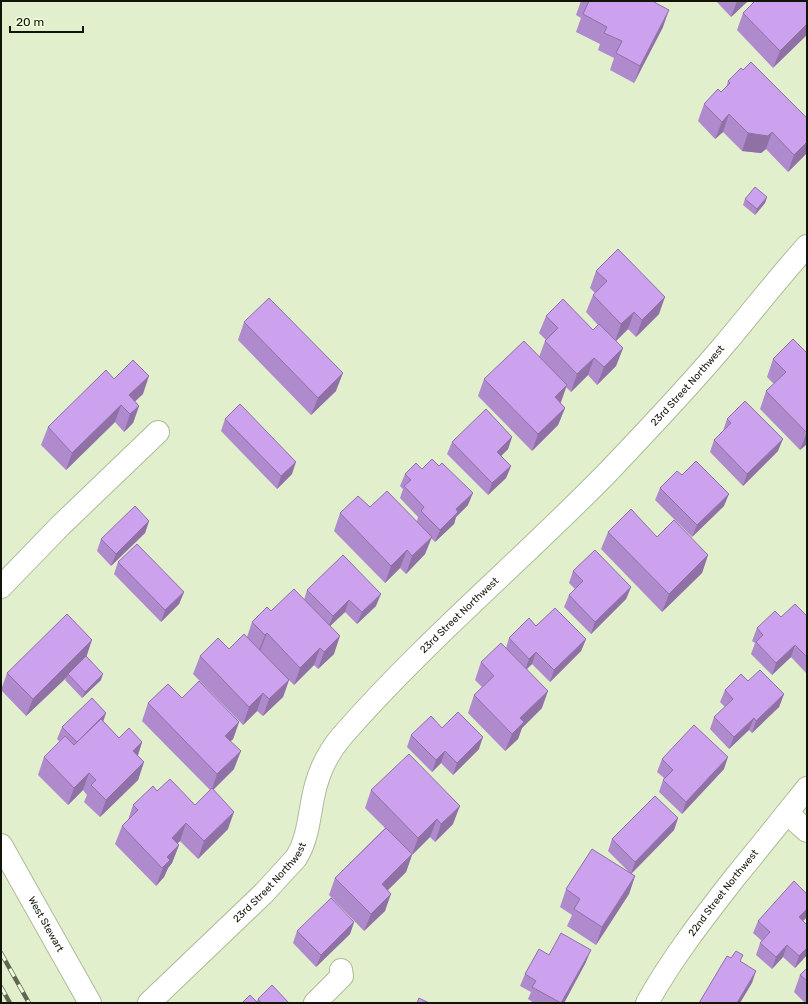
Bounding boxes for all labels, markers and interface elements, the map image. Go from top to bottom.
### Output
scale bar [10,8,83,34]
text: 20 m [16,15,44,29]
street label: 23rd Street Northwest [649,343,727,429]
street label: 23rd Street Northwest [418,575,501,656]
street label: 23rd Street Northwest [231,841,309,925]
street label: 22nd Street Northwest [686,847,761,939]
street label: West Stewart [25,894,66,954]

